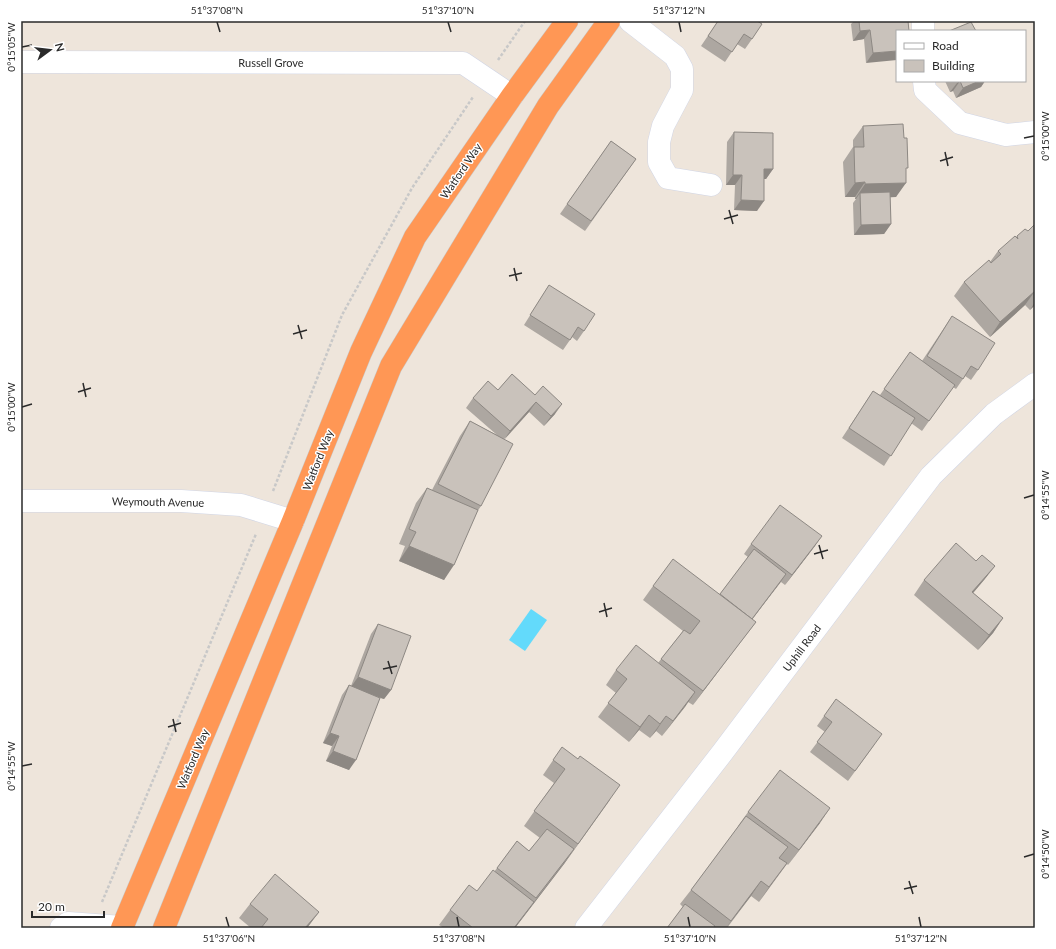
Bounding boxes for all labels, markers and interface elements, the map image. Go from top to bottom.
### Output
text: 51°37'08"N [191,4,243,16]
text: 51°37'10"N [422,4,474,16]
text: 51°37'12"N [653,4,705,16]
text: 0°15'05"W [5,22,17,72]
north arrow [30,30,70,70]
legend [896,30,1026,82]
text: Road [932,38,959,53]
text: N [53,42,68,53]
street label: Russell Grove [238,56,304,69]
text: Building [932,58,975,73]
text: 0°15'00"W [1039,111,1051,161]
street label: Watford Way [437,140,484,201]
text: 0°15'00"W [5,382,17,432]
street label: Watford Way [299,427,336,492]
text: 0°14'55"W [1039,470,1051,520]
street label: Weymouth Avenue [112,494,205,509]
street label: Uphill Road [780,622,823,674]
street label: Watford Way [174,726,211,791]
text: 0°14'55"W [5,741,17,791]
text: 0°14'50"W [1039,829,1051,879]
scale bar [32,893,104,919]
text: 20 m [38,899,65,914]
text: 51°37'06"N [203,932,255,944]
text: 51°37'08"N [433,932,485,944]
text: 51°37'10"N [664,932,716,944]
text: 51°37'12"N [895,932,947,944]

